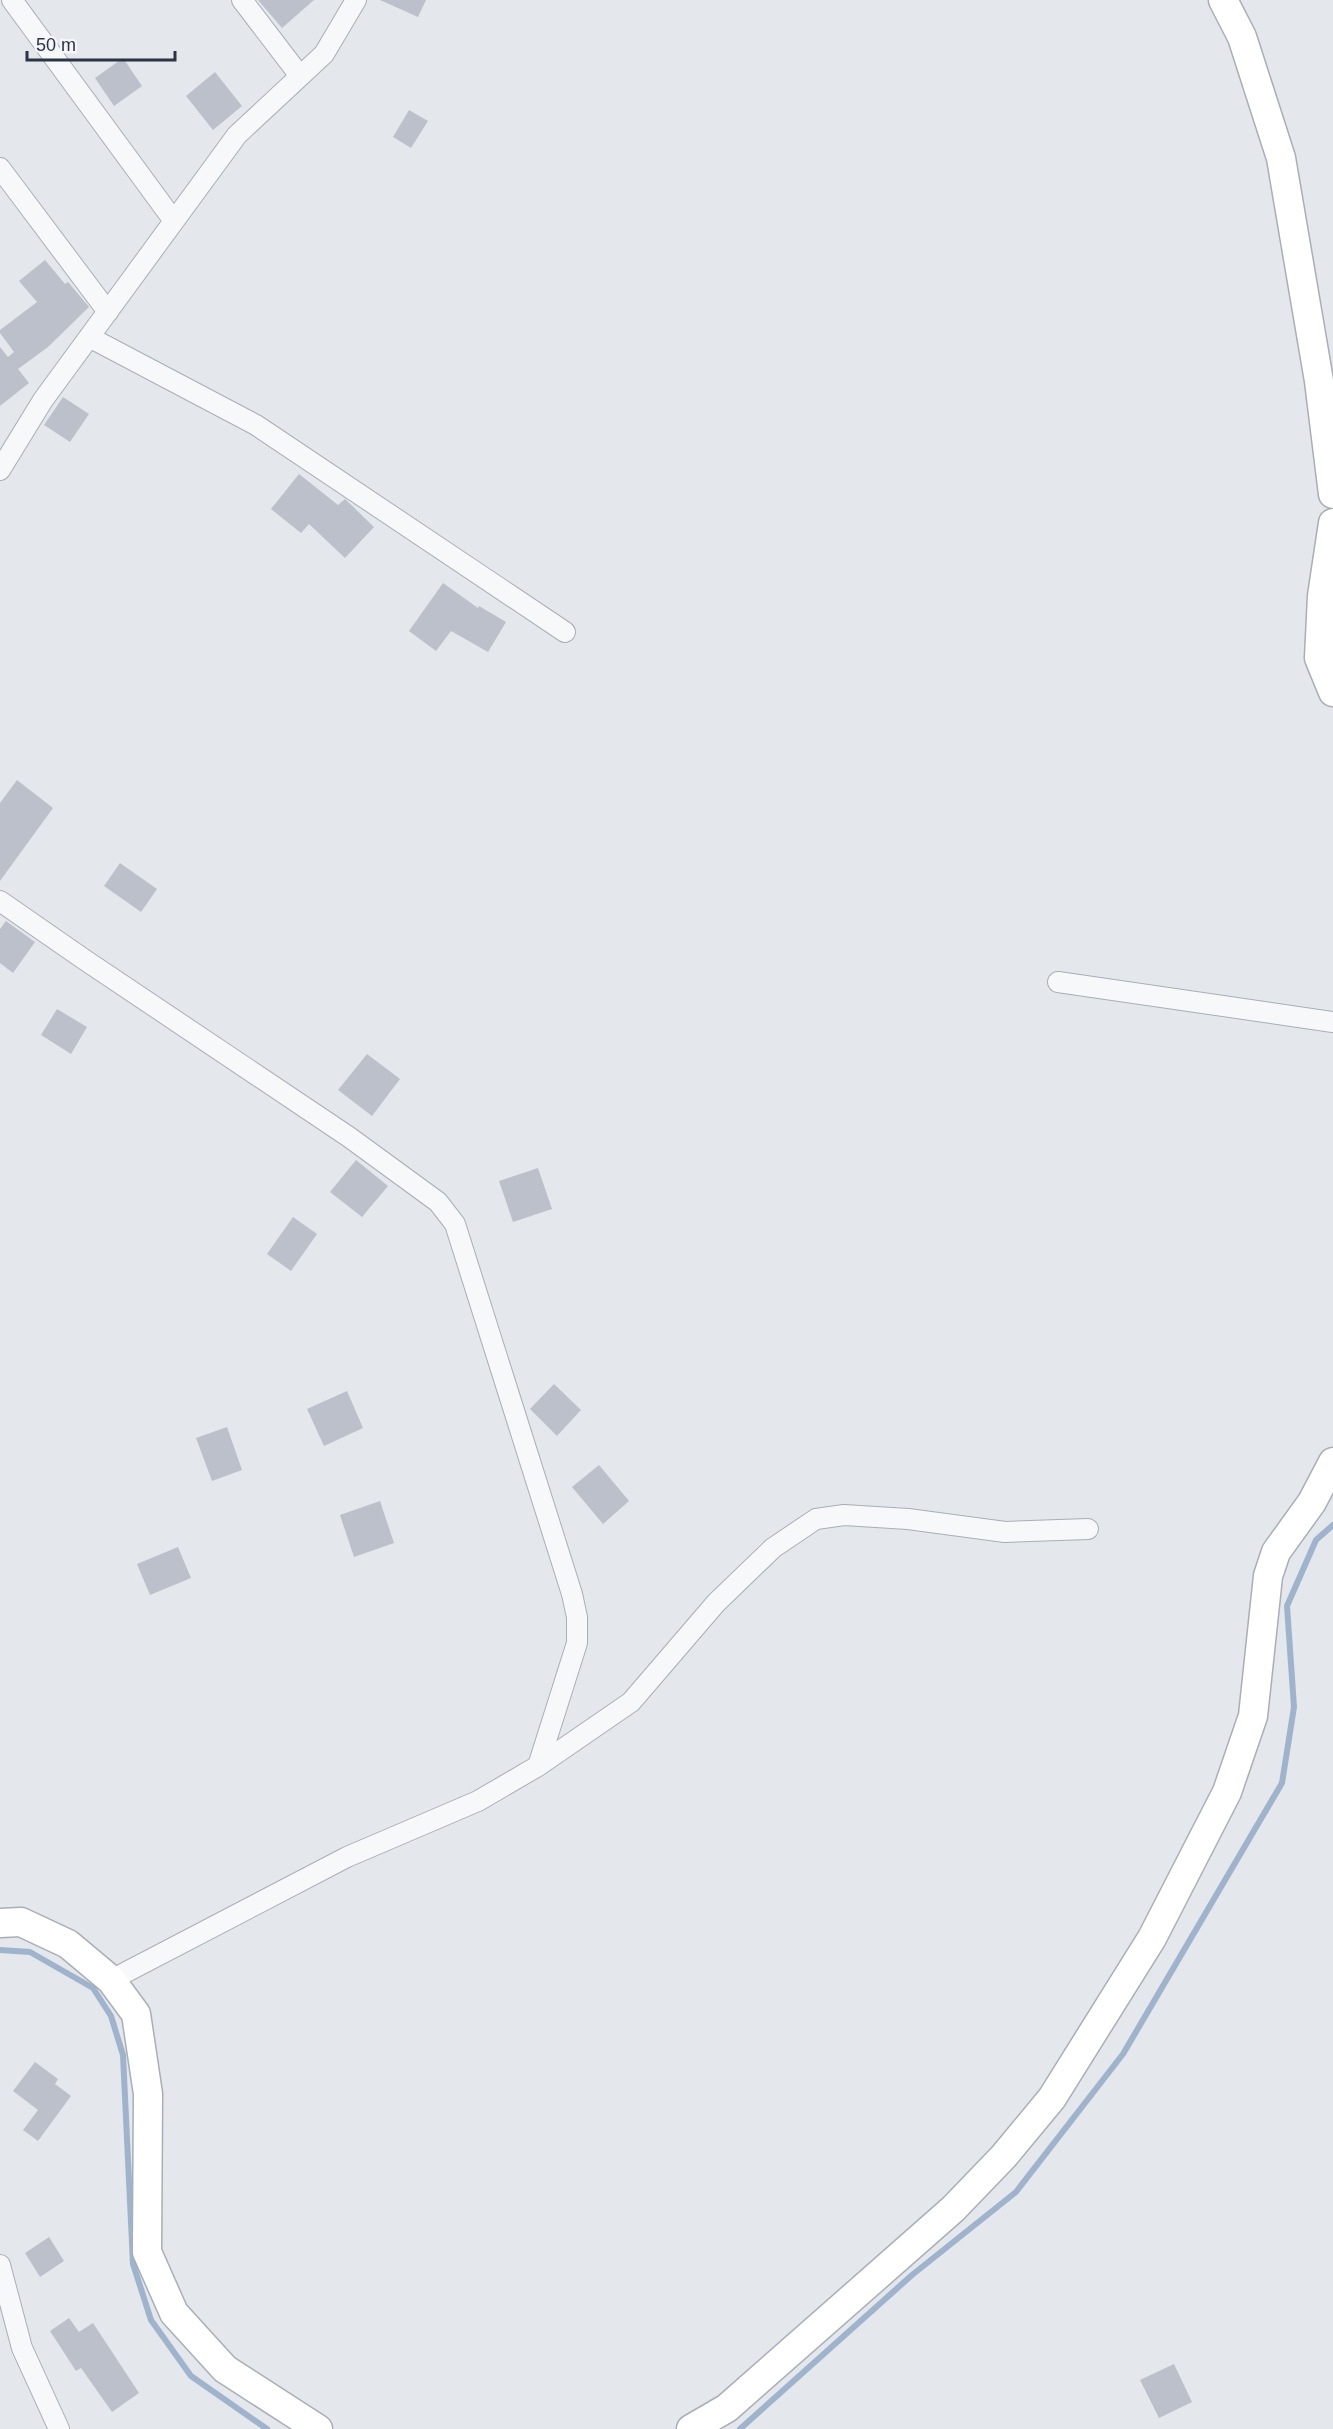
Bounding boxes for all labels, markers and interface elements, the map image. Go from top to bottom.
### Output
scale bar [27,24,176,62]
text: 50 m [36,35,76,55]

